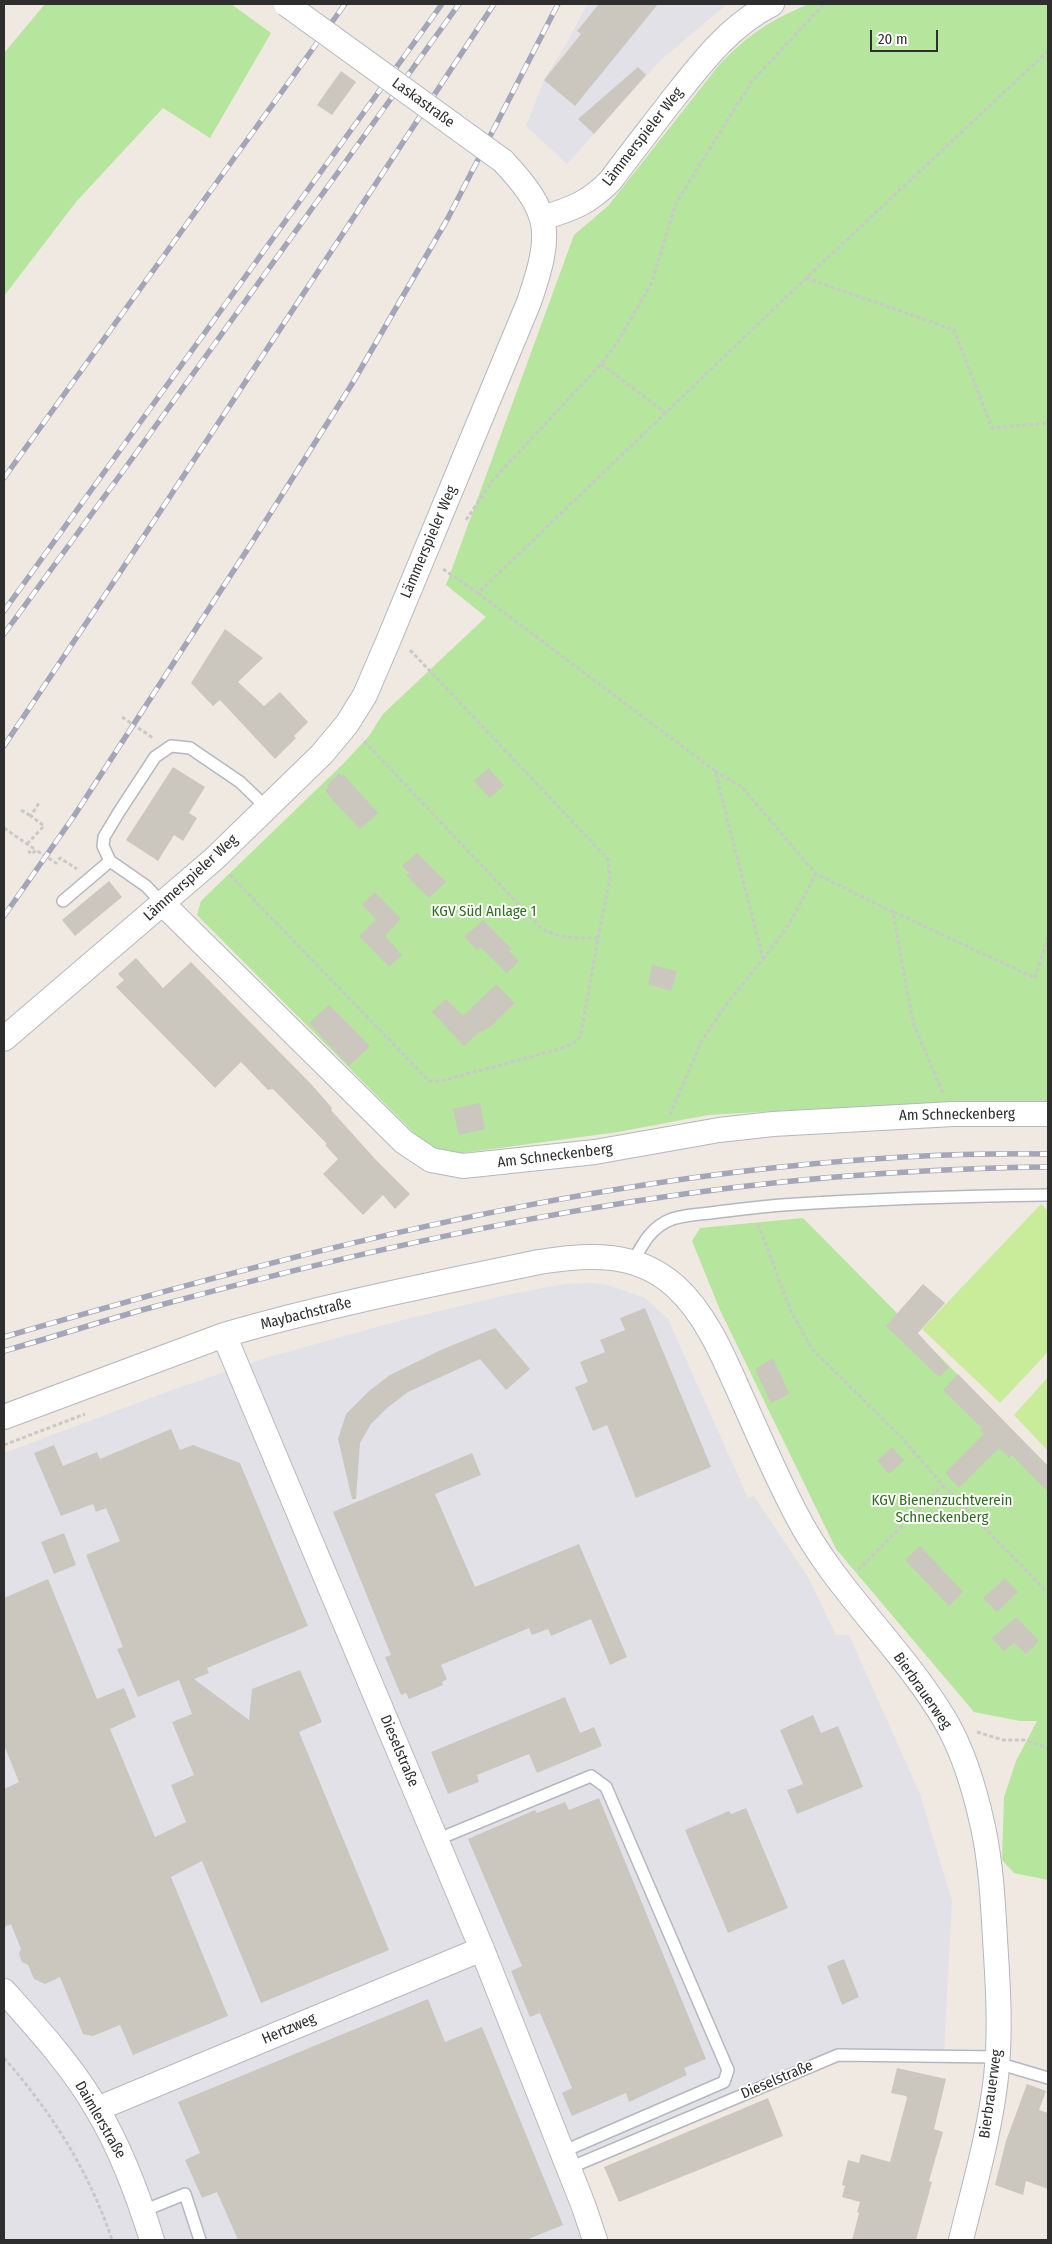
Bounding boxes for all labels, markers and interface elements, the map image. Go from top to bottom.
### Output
scale bar [872,20,940,52]
text: 20 m [878,30,908,48]
street label: Laskastraße [388,74,458,132]
street label: Lämmerspieler Weg [599,84,687,190]
street label: Lämmerspieler Weg [397,483,461,601]
street label: Lämmerspieler Weg [140,831,242,925]
park label: KGV Süd Anlage 1 [432,903,536,921]
street label: Am Schneckenberg [899,1105,1015,1125]
street label: Am Schneckenberg [496,1140,614,1172]
street label: Maybachstraße [259,1294,353,1334]
park label: KGV Bienenzuchtverein Schneckenberg [872,1492,1012,1527]
street label: Bierbrauerweg [889,1649,955,1733]
street label: Dieselstraße [376,1712,422,1790]
street label: Hertzweg [259,2010,319,2048]
street label: Bierbrauerweg [976,2048,1006,2140]
street label: Dieselstraße [738,2057,816,2103]
street label: Daimlerstraße [71,2078,129,2162]

